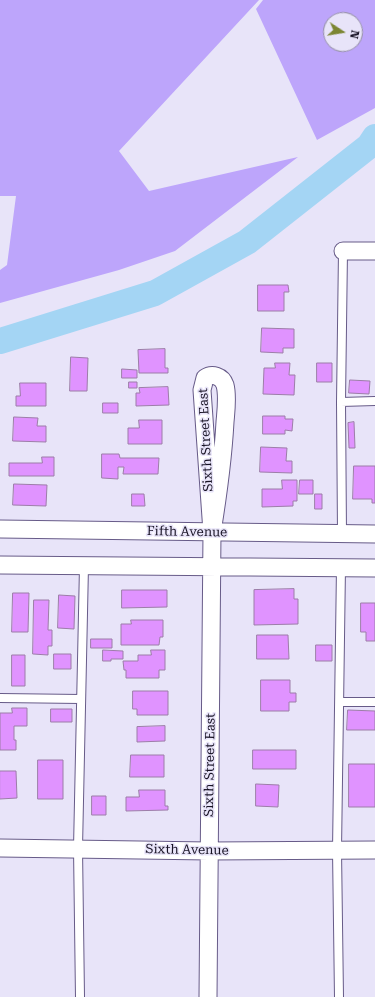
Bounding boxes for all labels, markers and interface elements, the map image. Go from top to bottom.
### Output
north arrow [323,12,363,52]
text: N [347,29,361,40]
street label: Sixth Street East [195,388,217,492]
street label: Fifth Avenue [147,523,227,541]
street label: Sixth Street East [201,713,219,817]
street label: Sixth Avenue [145,841,229,859]

